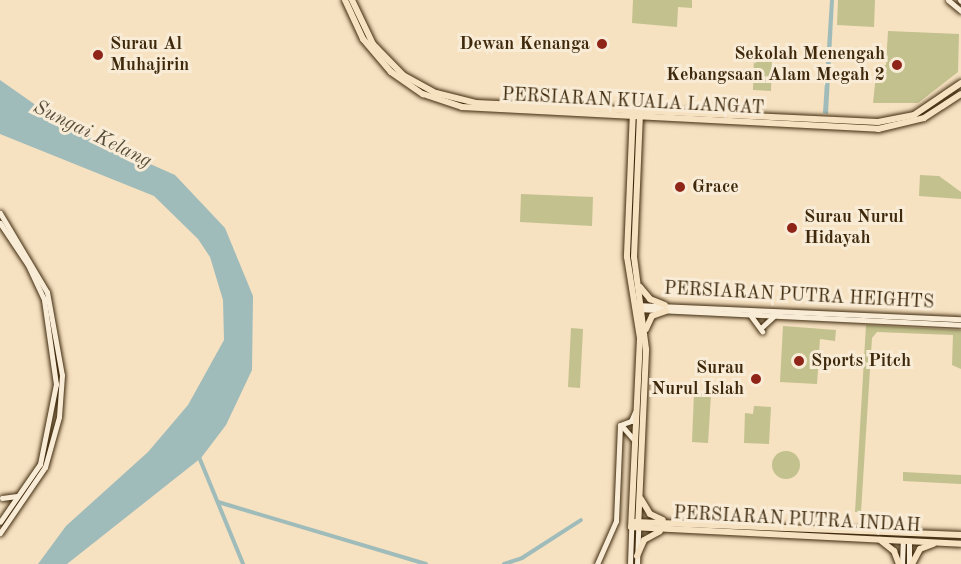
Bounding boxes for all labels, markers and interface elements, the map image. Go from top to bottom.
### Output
place label: Dewan Kenanga [459,33,590,55]
place label: Surau Al Muhajirin [110,34,189,76]
marker: Dewan Kenanga [595,37,609,51]
place label: Sekolah Menengah Kebangsaan Alam Megah 2 [666,44,885,86]
marker: Surau Al Muhajirin [91,48,105,62]
marker: Sekolah Menengah Kebangsaan Alam Megah 2 [890,58,904,72]
street label: PERSIARAN KUALA LANGAT [501,84,765,120]
water label: Sungai Kelang [29,96,155,174]
place label: Grace [692,176,739,198]
marker: Grace [673,180,687,194]
place label: Surau Nurul Hidayah [804,207,904,250]
marker: Surau Nurul Hidayah [785,221,799,235]
street label: PERSIARAN PUTRA HEIGHTS [663,278,935,314]
place label: Sports Pitch [811,350,911,372]
marker: Sports Pitch [792,354,806,368]
place label: Surau Nurul Islah [652,358,744,400]
marker: Surau Nurul Islah [749,372,763,386]
street label: PERSIARAN PUTRA INDAH [673,503,921,537]

